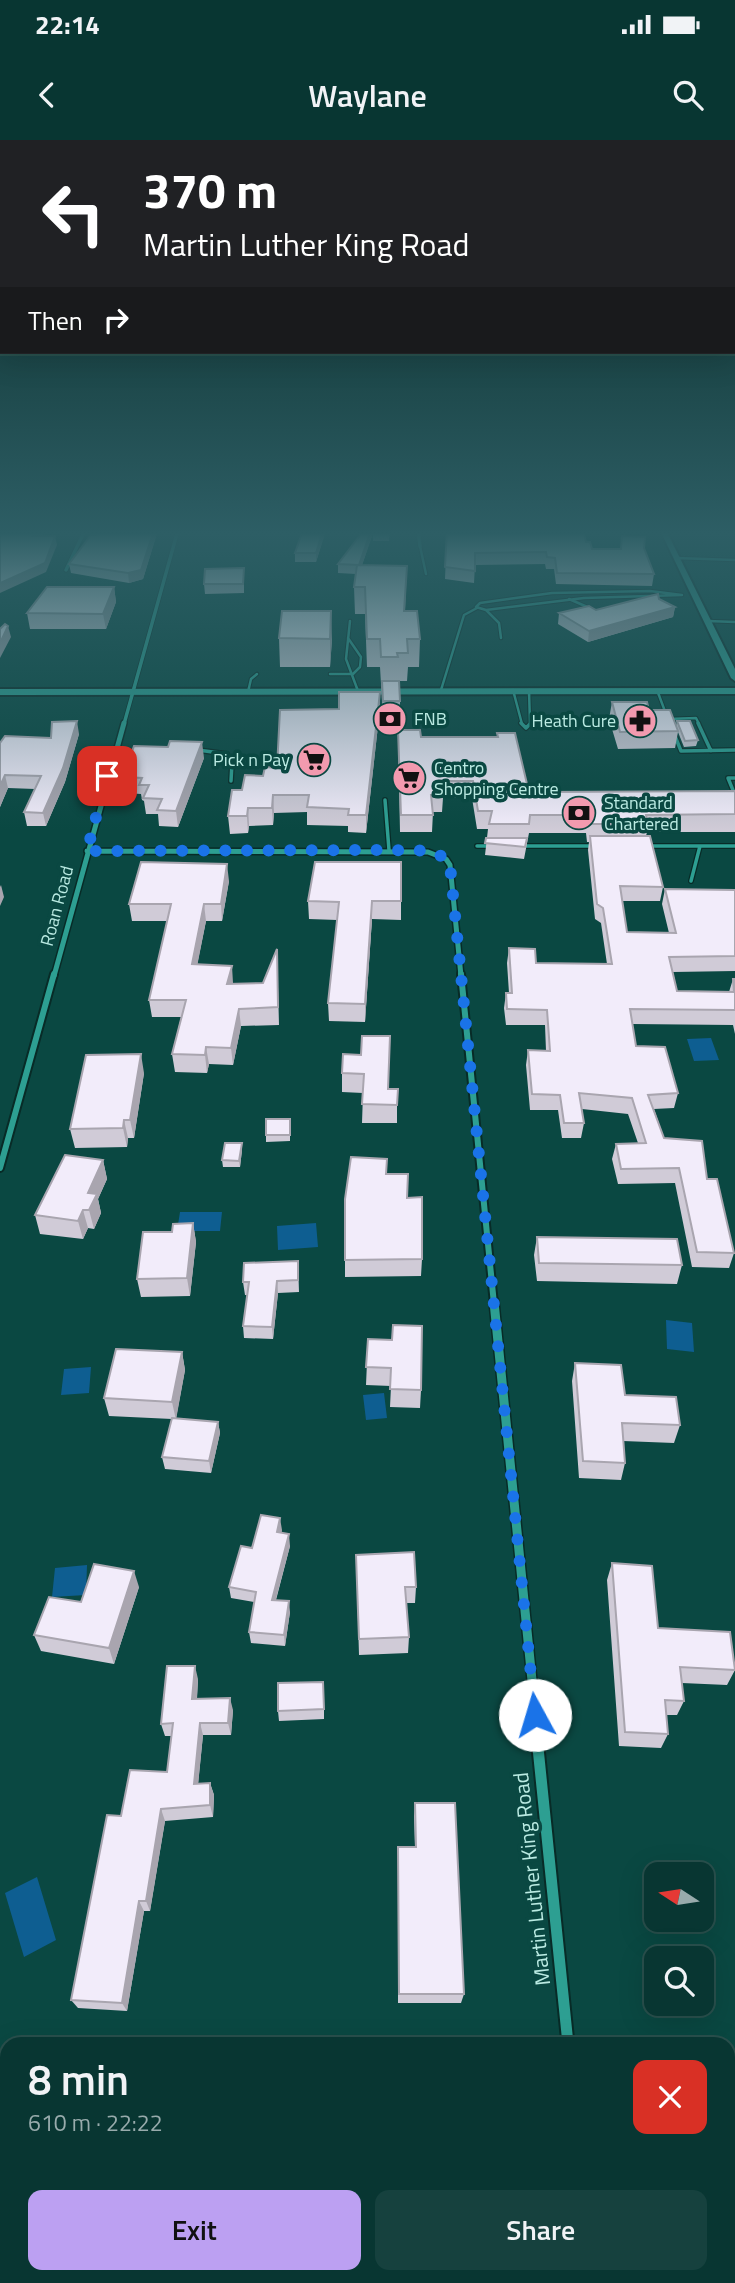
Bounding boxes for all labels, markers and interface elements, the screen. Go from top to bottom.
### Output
text: 22:14 [35,5,100,44]
text: Waylane [308,71,427,119]
icon: back [28,76,66,114]
icon: search [669,76,707,114]
text: 370 m [143,152,277,227]
icon: left [28,168,119,259]
text: Martin Luther King Road [143,220,469,268]
text: Then [28,301,83,340]
icon: right [97,301,135,339]
bank icon: FNB [371,700,409,738]
pharmacy icon: Heath Cure [621,702,659,740]
place label: FNB [414,705,447,732]
place label: Heath Cure [532,707,616,734]
supermarket icon: Pick n Pay [295,741,333,779]
pin [77,746,137,806]
place label: Pick n Pay [213,746,290,773]
place label: Centro Shopping Centre [434,754,559,802]
icon: arrive [88,757,126,795]
supermarket icon: Centro Shopping Centre [390,759,428,797]
place label: Standard Chartered [604,789,679,837]
bank icon: Standard Chartered [560,794,598,832]
street label: Roan Road [33,863,80,949]
position arrow [498,1678,572,1752]
street label: Martin Luther King Road [504,1771,558,1987]
north arrow [644,1862,714,1932]
map controls [644,1862,714,2016]
button: search [644,1946,714,2016]
text: 8 min [28,2047,129,2111]
button: close [633,2060,707,2134]
text: 610 m · 22:22 [28,2105,163,2140]
button: Exit [28,2190,361,2270]
button: Share [375,2190,707,2270]

